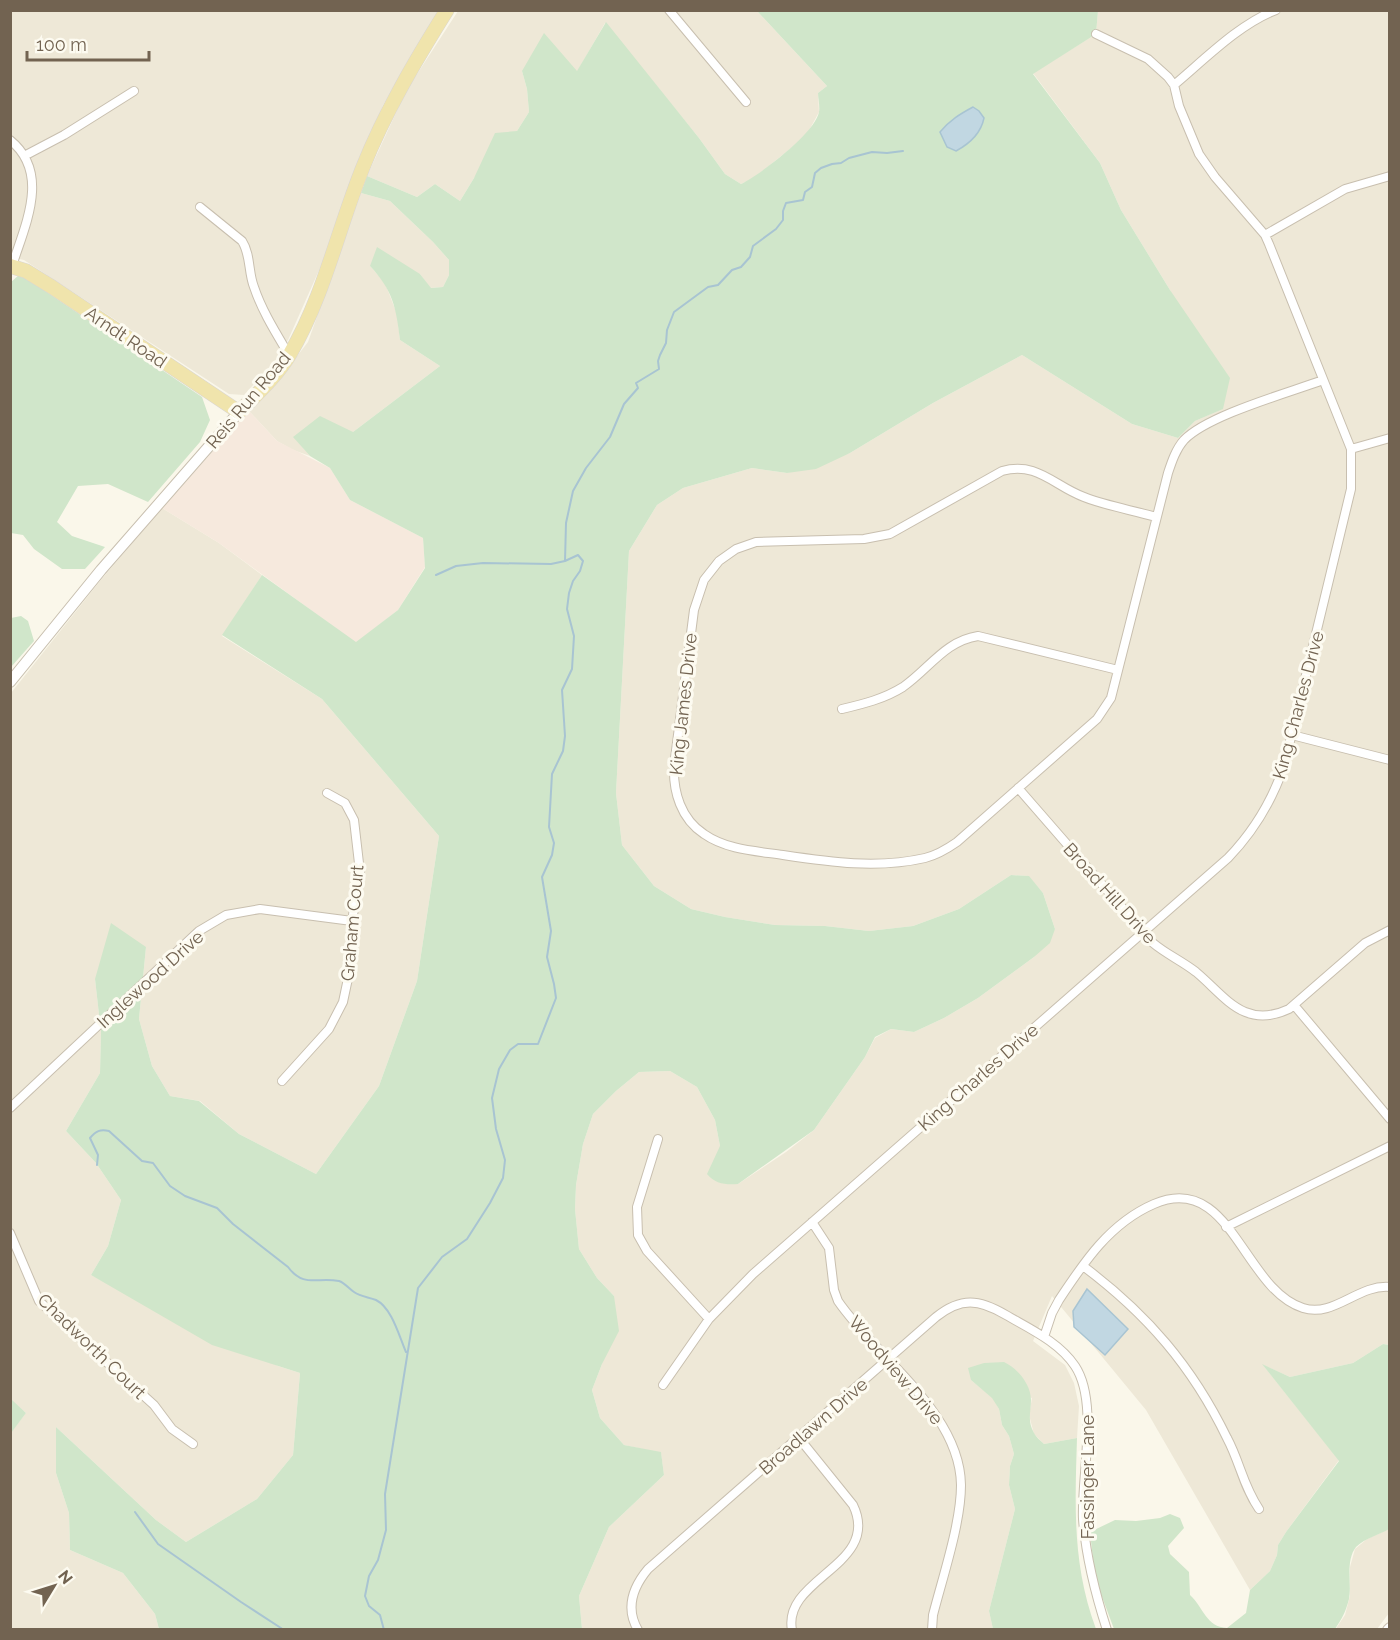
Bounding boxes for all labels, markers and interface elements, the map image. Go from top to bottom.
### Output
scale bar [27,24,148,62]
text: 100 m [36,34,87,55]
street label: Arndt Road [81,302,171,372]
street label: Reis Run Road [201,347,295,453]
street label: King Charles Drive [1268,628,1328,781]
street label: King James Drive [665,631,701,776]
street label: Broad Hill Drive [1059,838,1161,948]
street label: Graham Court [336,864,368,982]
street label: Inglewood Drive [93,925,208,1032]
street label: King Charles Drive [914,1019,1043,1135]
street label: Chadworth Court [33,1289,151,1403]
street label: Woodview Drive [844,1311,948,1429]
street label: Broadlawn Drive [754,1373,872,1479]
street label: Fassinger Lane [1077,1414,1098,1539]
north arrow [24,1556,84,1616]
text: N [54,1566,77,1588]

